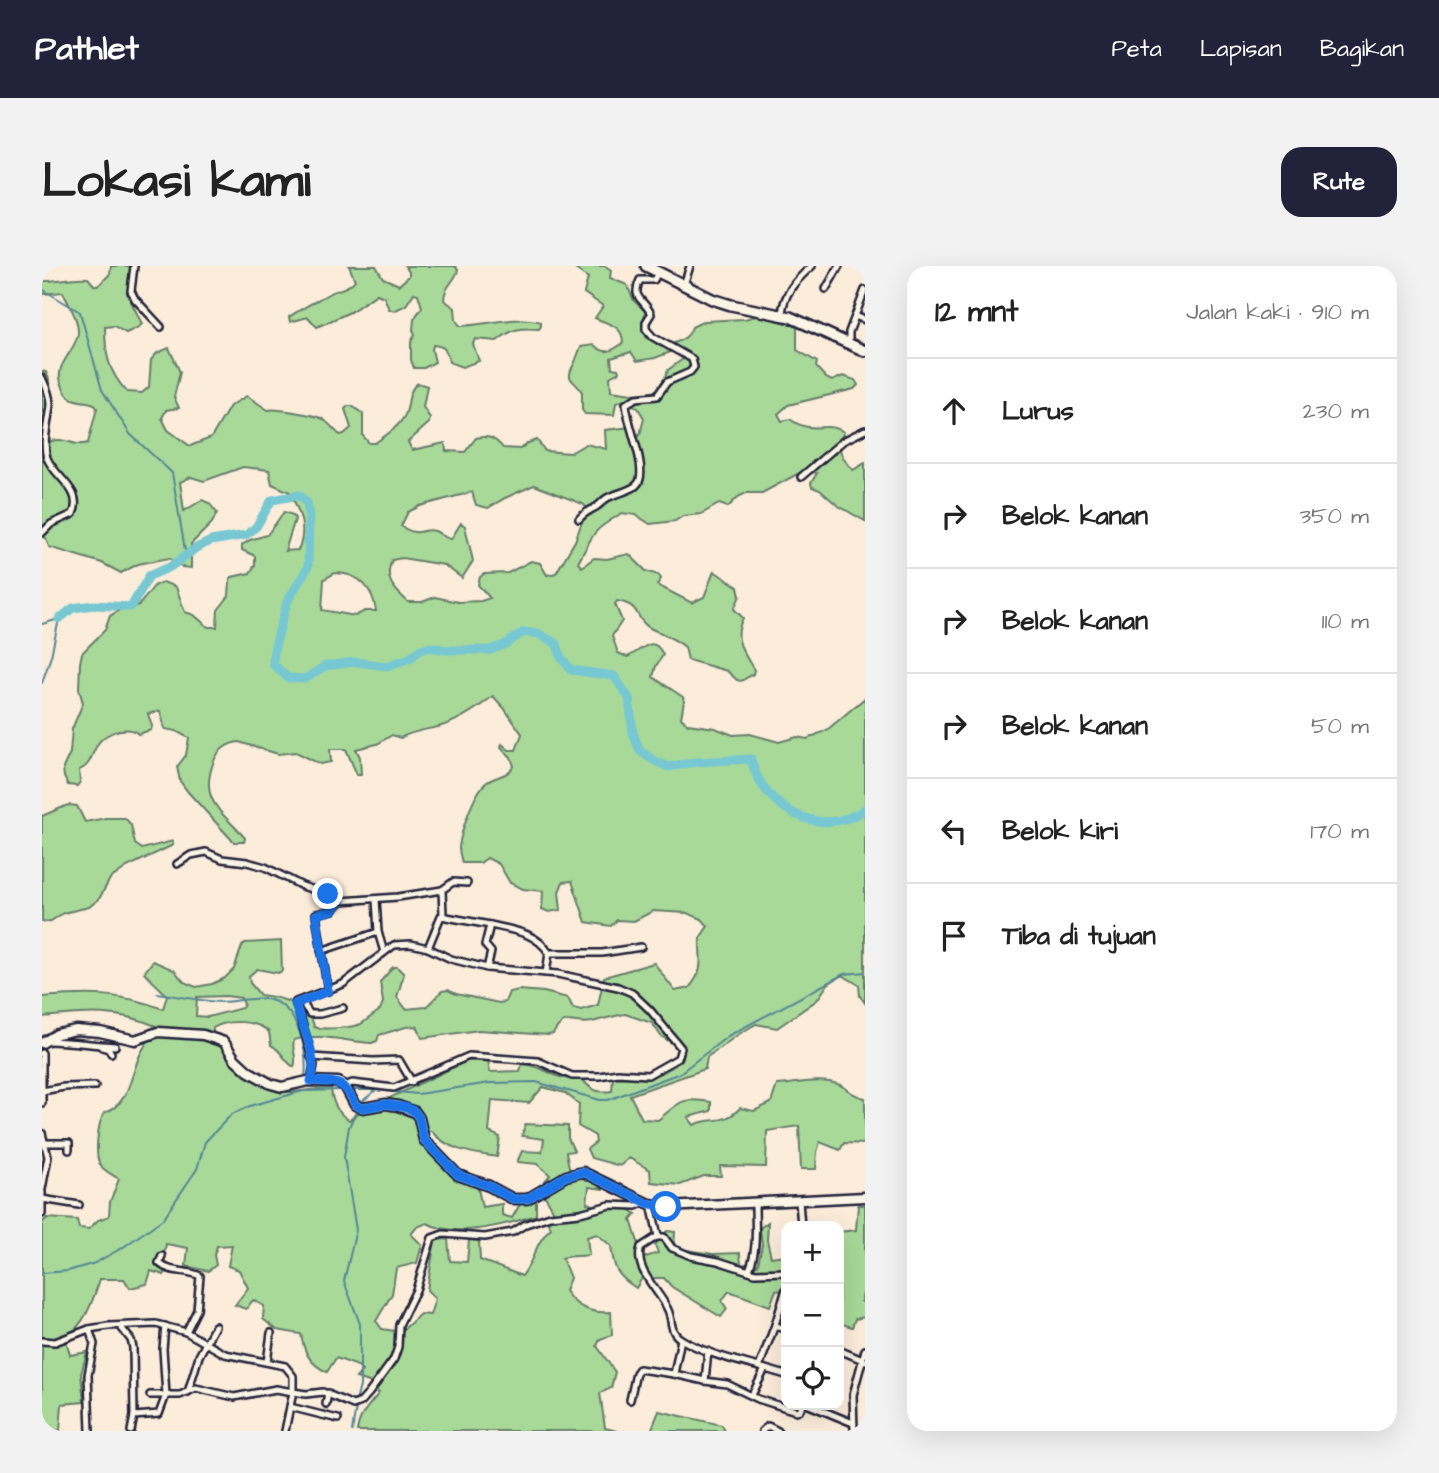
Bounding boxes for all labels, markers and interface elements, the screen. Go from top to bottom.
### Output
text: Pathlet [35,26,139,72]
text: Peta [1111,32,1162,66]
text: Lapisan [1200,32,1282,66]
text: Bagikan [1320,32,1404,66]
button: Rute [1281,147,1397,217]
text: Lokasi kami [42,148,311,216]
text: 12 mnt [935,291,1019,333]
text: Jalan kaki · 910 m [1186,296,1369,328]
icon: ahead [935,392,973,430]
text: Lurus [1002,393,1074,429]
text: 230 m [1303,395,1369,427]
icon: right [935,497,973,535]
text: Belok kanan [1002,498,1148,534]
text: 350 m [1299,500,1369,532]
icon: right [935,602,973,640]
text: Belok kanan [1002,603,1148,639]
text: 110 m [1321,605,1369,637]
icon: right [935,707,973,745]
text: Belok kanan [1002,708,1148,744]
text: 50 m [1311,710,1369,742]
icon: left [935,812,973,850]
text: Belok kiri [1002,813,1118,849]
text: 170 m [1310,815,1369,847]
route end [312,878,343,909]
icon: arrive [935,917,973,955]
text: Tiba di tujuan [1002,918,1156,954]
route start [650,1191,681,1222]
map controls [781,1221,844,1410]
button: + [781,1221,844,1284]
button: − [781,1284,844,1347]
button: locate [781,1347,844,1410]

